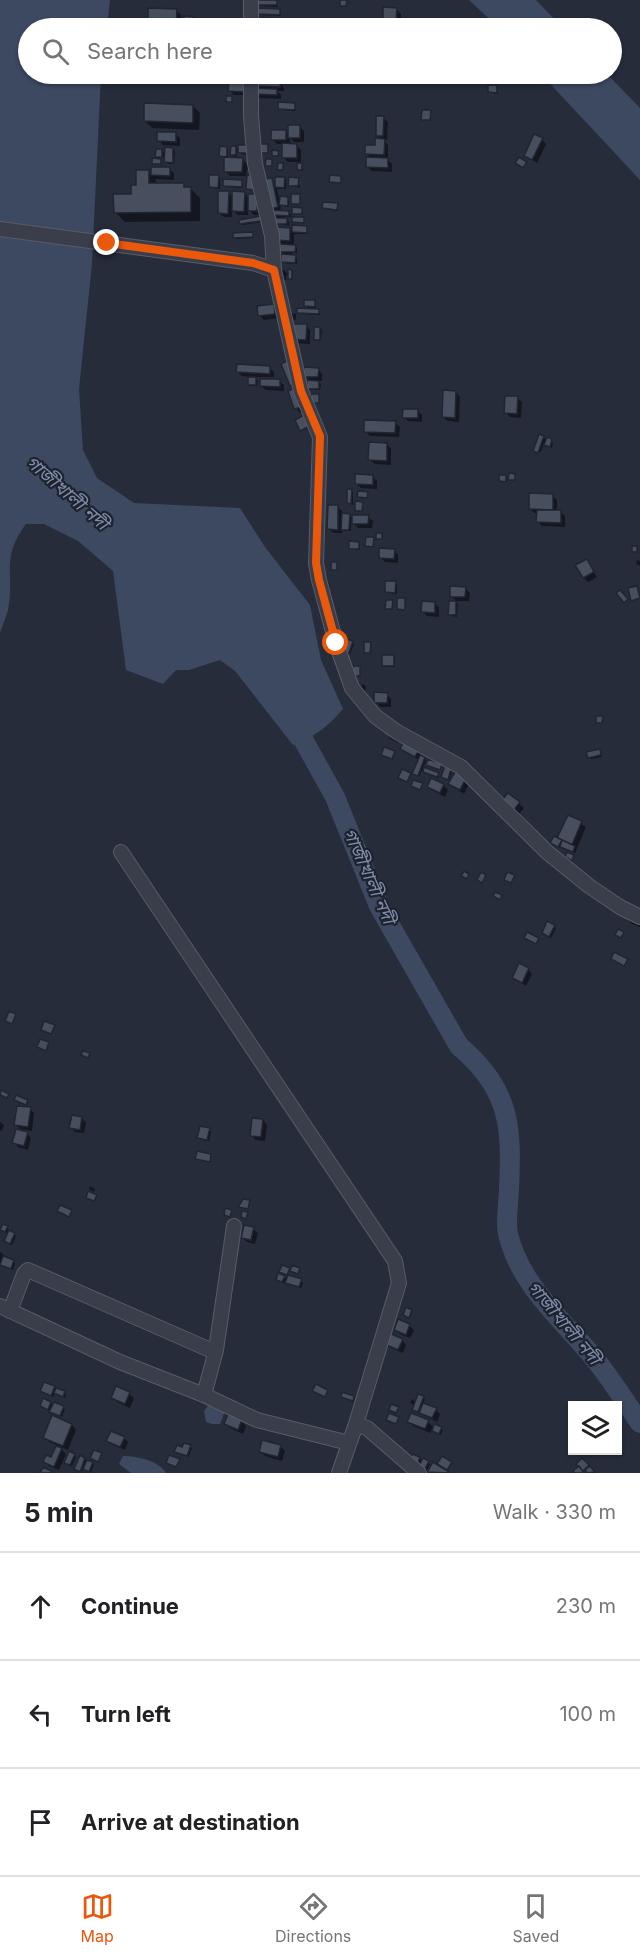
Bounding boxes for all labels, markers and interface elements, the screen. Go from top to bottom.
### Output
search box [18,18,622,84]
icon: search [39,35,72,68]
text: Search here [87,38,213,64]
route end [93,229,119,255]
water label: গাজীখালী নদী [22,451,115,536]
route start [322,629,348,655]
water label: গাজীখালী নদী [339,825,401,930]
water label: গাজীখালী নদী [524,1277,607,1371]
map controls [568,1401,622,1455]
button: layers [568,1401,622,1455]
text: 5 min [24,1497,94,1528]
text: Walk · 330 m [493,1500,616,1524]
icon: ahead [24,1590,57,1623]
text: Continue [81,1593,179,1619]
text: 230 m [556,1594,616,1618]
icon: left [24,1698,57,1731]
text: Turn left [81,1701,171,1727]
text: 100 m [559,1702,616,1726]
icon: arrive [24,1806,57,1839]
text: Arrive at destination [81,1809,300,1835]
tab: Map [81,1890,114,1946]
tab: Directions [275,1890,351,1946]
tab: Saved [513,1890,559,1946]

